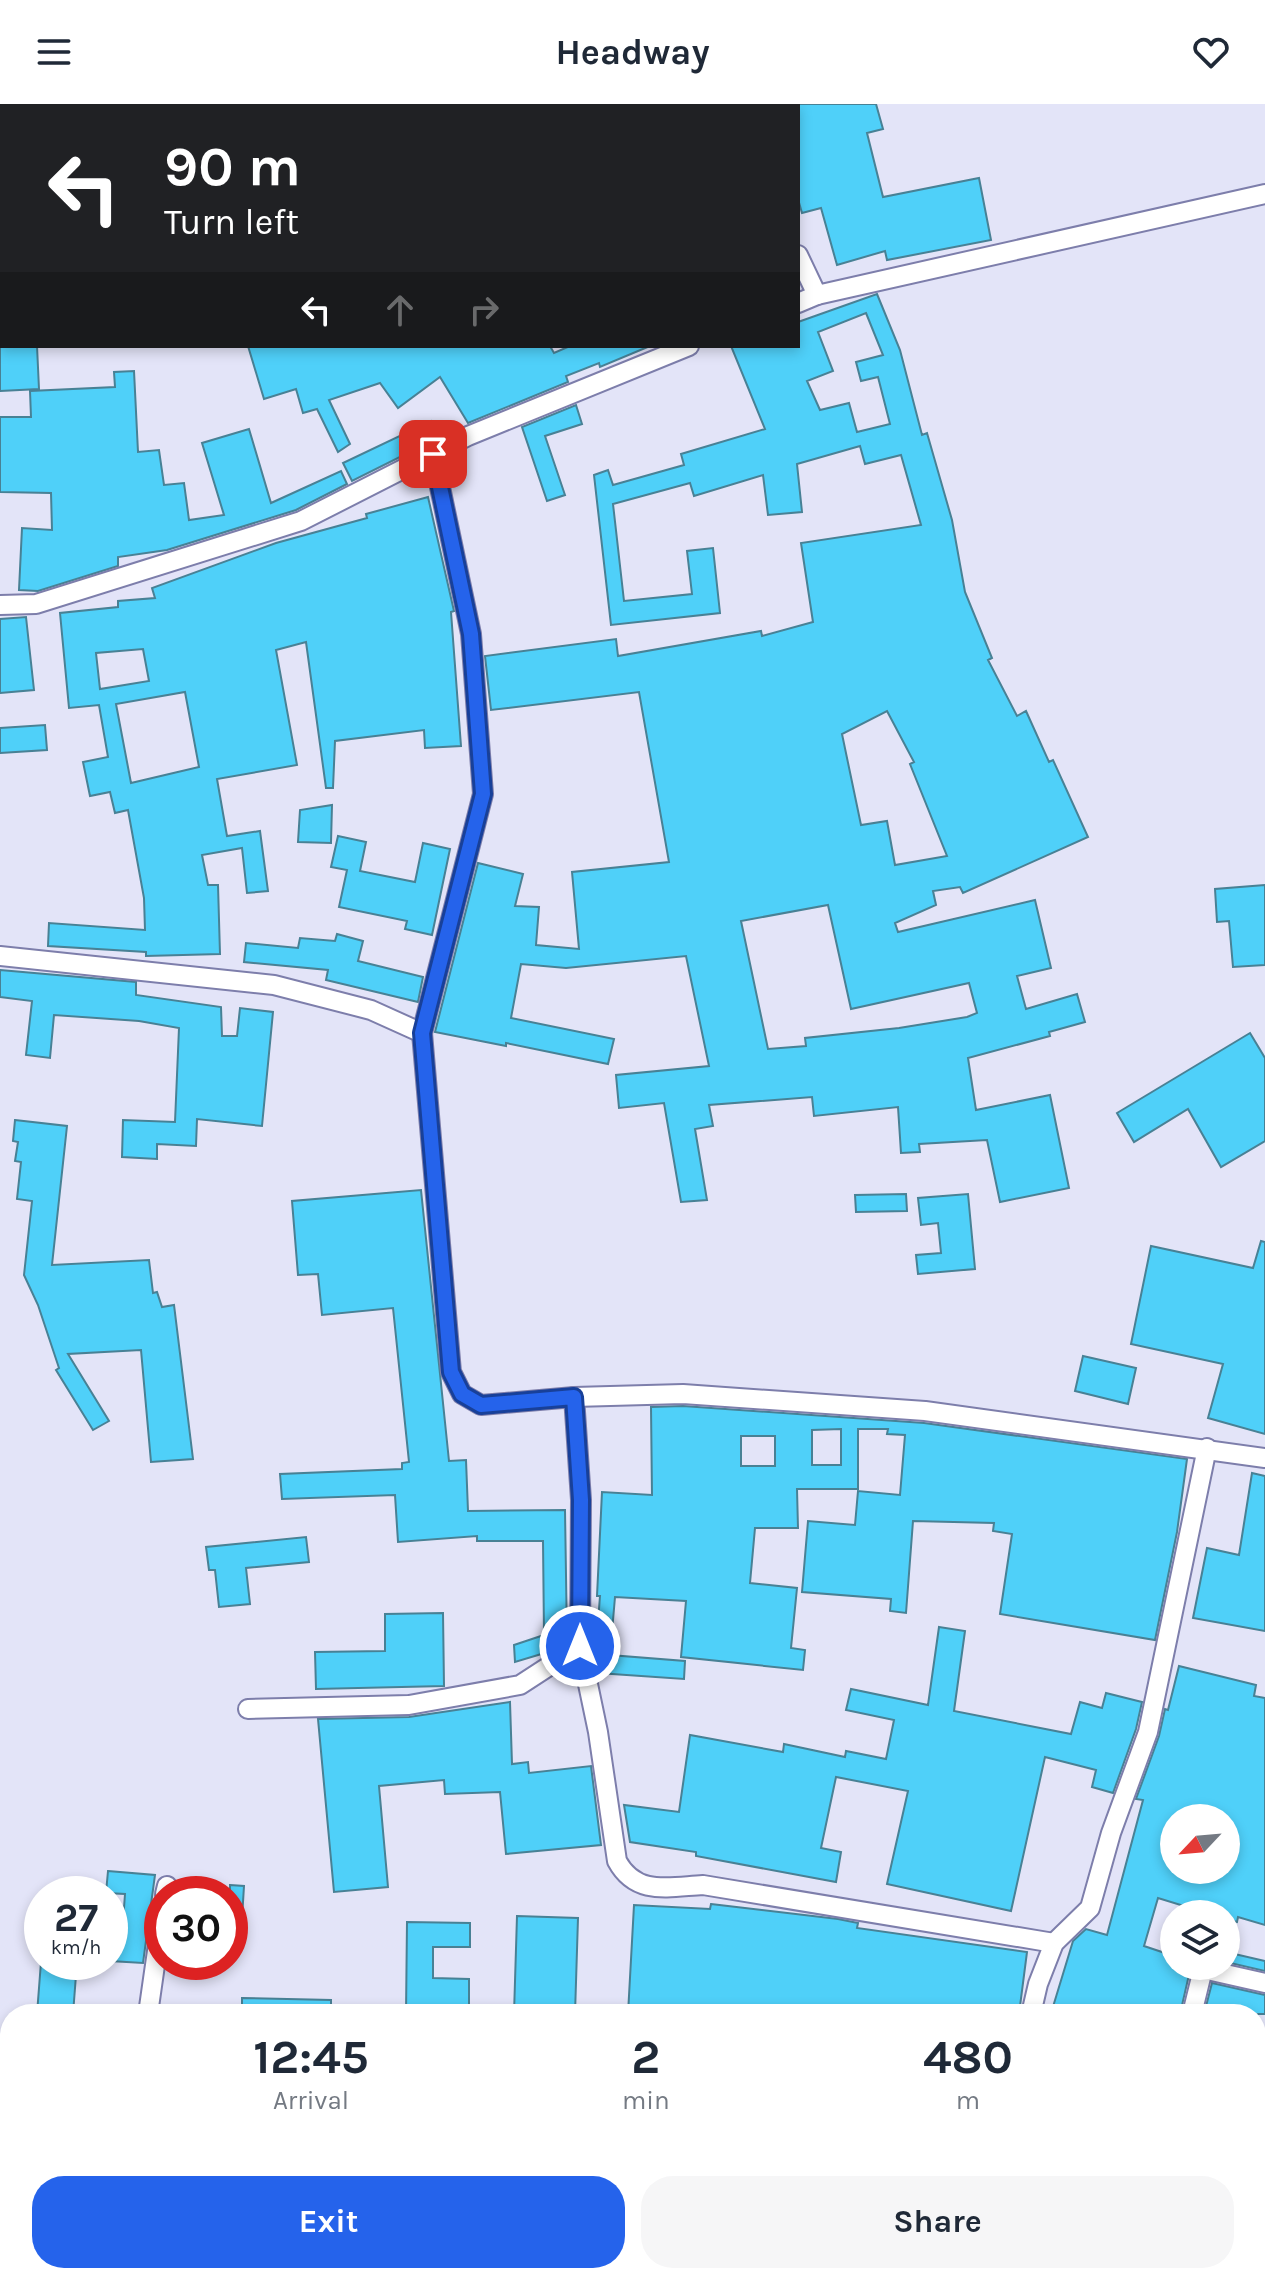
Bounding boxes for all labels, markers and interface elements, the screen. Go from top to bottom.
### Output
icon: menu [32,30,76,74]
icon: heart [1189,30,1233,74]
text: Headway [555,31,710,73]
text: 90 m [164,134,301,199]
icon: left [32,136,136,240]
text: Turn left [164,201,299,243]
icon: left [294,288,338,332]
icon: ahead [378,288,422,332]
icon: right [462,288,506,332]
pin [399,420,467,488]
icon: arrive [411,432,455,476]
position arrow [538,1604,622,1688]
north arrow [1160,1804,1240,1884]
map controls [1160,1804,1240,1980]
speed limit sign: 30 [144,1876,248,1980]
text: 27 [54,1894,98,1941]
button: layers [1160,1900,1240,1980]
text: km/h [51,1936,101,1959]
text: 12:45 [253,2029,369,2085]
text: 2 [631,2029,660,2085]
text: 480 [923,2029,1013,2085]
text: Arrival [273,2085,349,2116]
text: min [622,2085,670,2116]
text: m [956,2085,980,2116]
button: Exit [32,2176,625,2268]
button: Share [641,2176,1234,2268]

